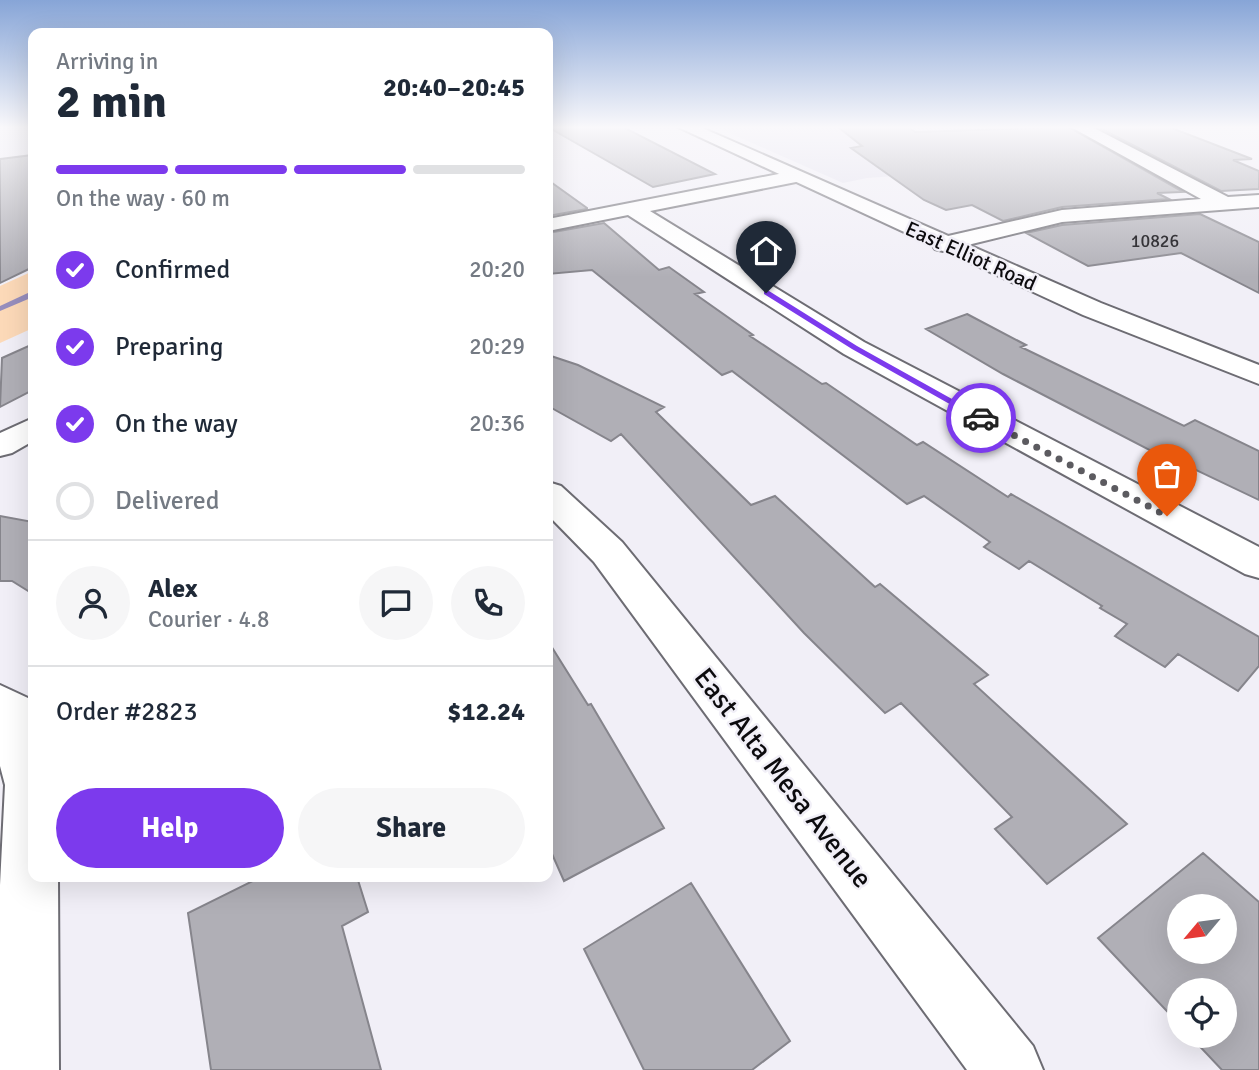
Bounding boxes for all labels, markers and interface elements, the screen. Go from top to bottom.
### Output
text: Arriving in [56,47,158,76]
text: 20:40–20:45 [383,72,525,104]
text: 2 min [56,74,167,130]
text: On the way · 60 m [56,184,230,213]
street label: East Elliot Road [901,215,1041,297]
pin [736,221,796,293]
house number: 10826 [1131,230,1179,252]
icon: home [747,232,785,270]
icon: check [56,251,94,289]
text: Confirmed [115,254,230,286]
text: 20:20 [469,255,525,284]
icon: check [56,328,94,366]
text: Preparing [115,331,223,363]
text: 20:29 [469,332,525,361]
courier [946,383,1016,453]
icon: car [962,399,1000,437]
icon: check [56,405,94,443]
text: On the way [115,408,238,440]
text: 20:36 [469,409,525,438]
pin [1137,444,1197,516]
icon: bag [1148,455,1186,493]
text: Delivered [115,485,220,517]
button: person [56,566,130,640]
button: chat [359,566,433,640]
button: phone [451,566,525,640]
text: Alex [148,573,198,605]
text: Courier · 4.8 [148,605,269,634]
street label: East Alta Mesa Avenue [687,661,879,895]
text: Order #2823 [56,696,197,728]
text: $12.24 [447,696,525,728]
button: Help [56,788,284,868]
button: Share [298,788,525,868]
north arrow [1167,894,1237,964]
map controls [1167,894,1237,1048]
button: locate [1167,978,1237,1048]

